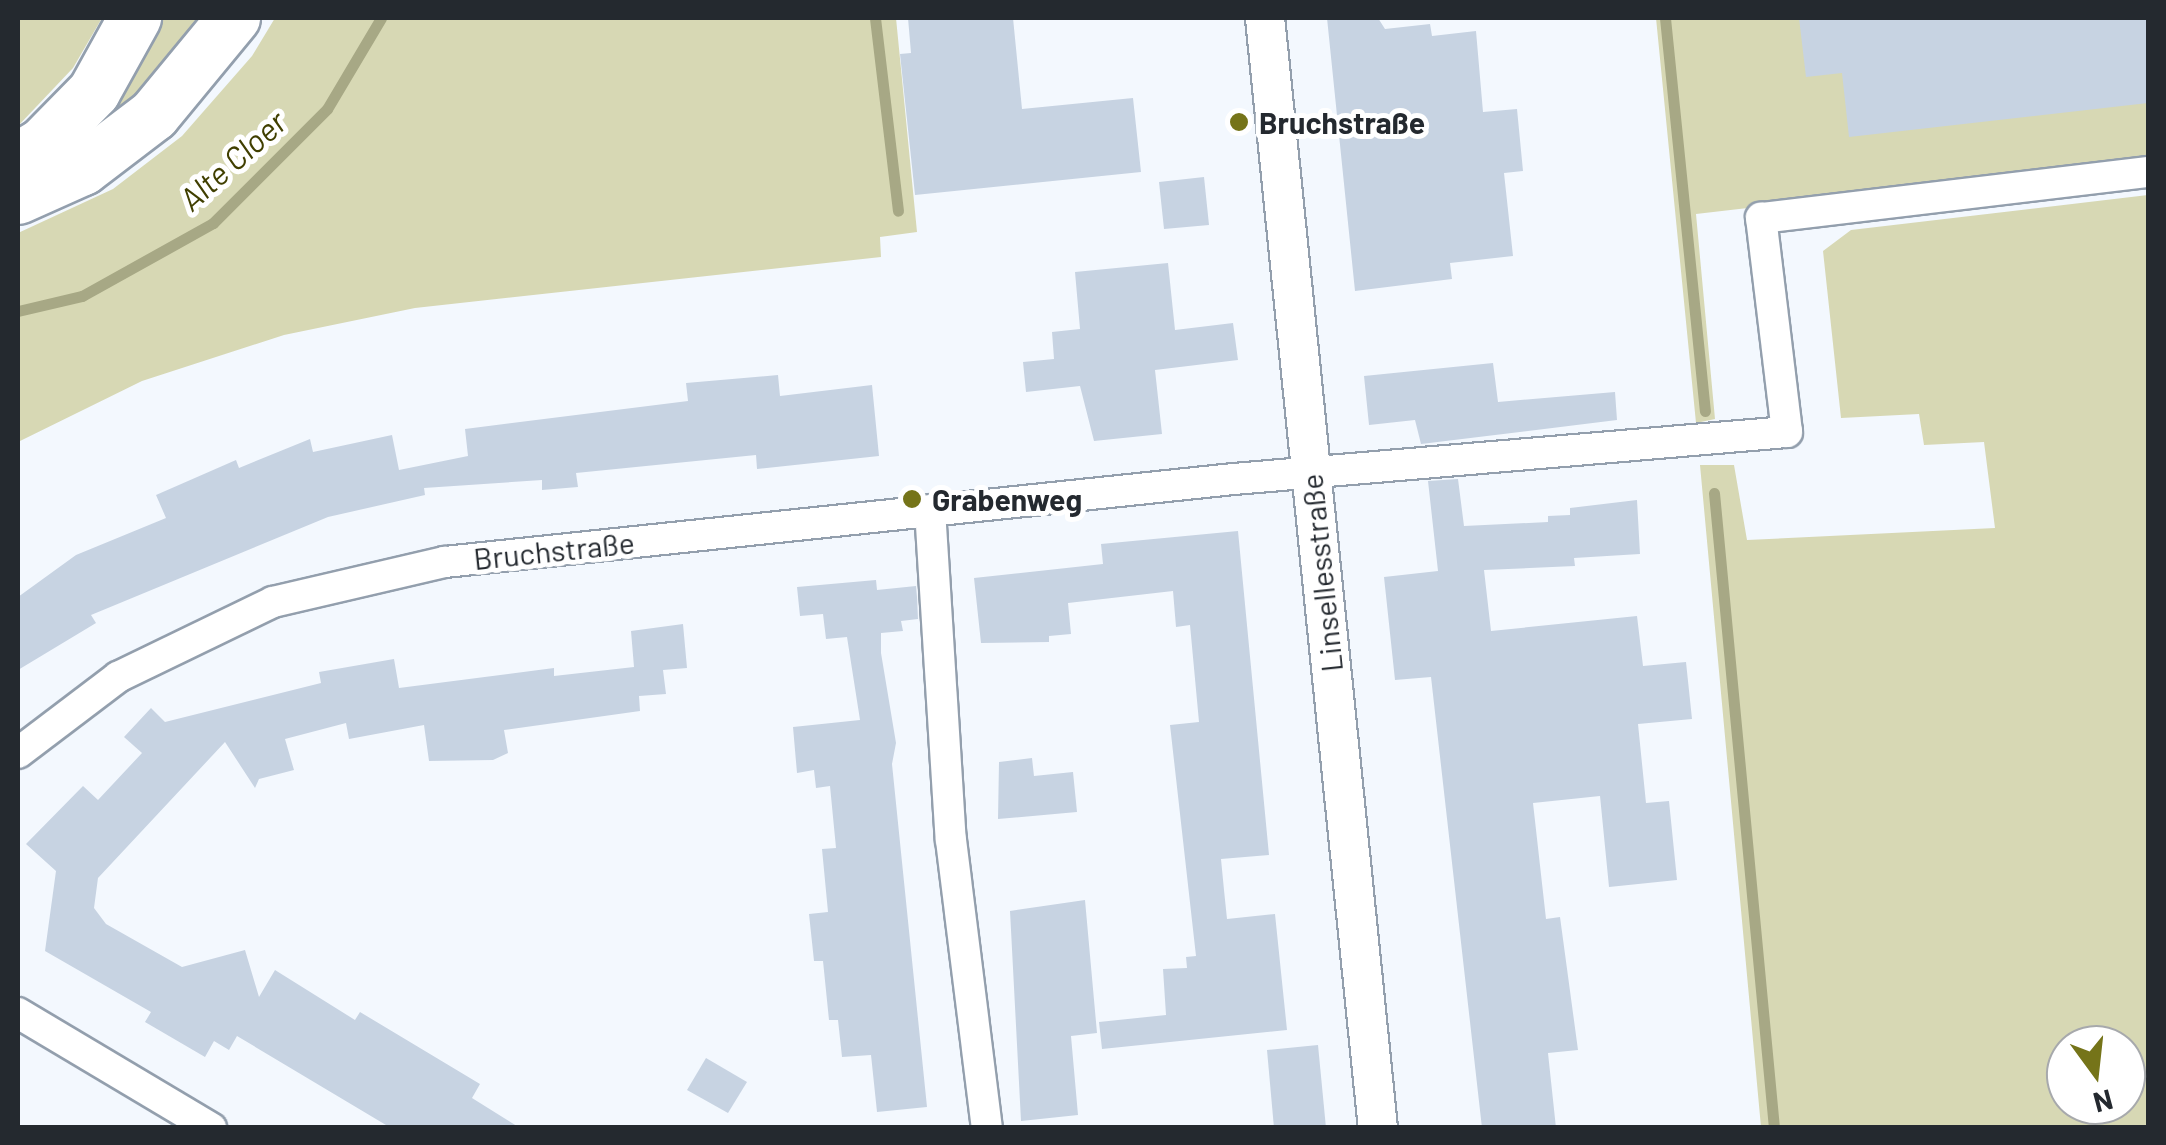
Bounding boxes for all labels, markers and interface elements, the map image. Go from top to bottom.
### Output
water label: Alte Cloer [171,102,293,218]
place label: Bruchstraße [1259,104,1425,140]
marker: Bruchstraße [1228,111,1250,133]
street label: Linsellesstraße [1293,472,1349,674]
place label: Grabenweg [932,481,1082,517]
marker: Grabenweg [901,488,923,510]
street label: Bruchstraße [472,524,636,576]
north arrow [2046,1025,2146,1125]
text: N [2090,1083,2117,1121]

